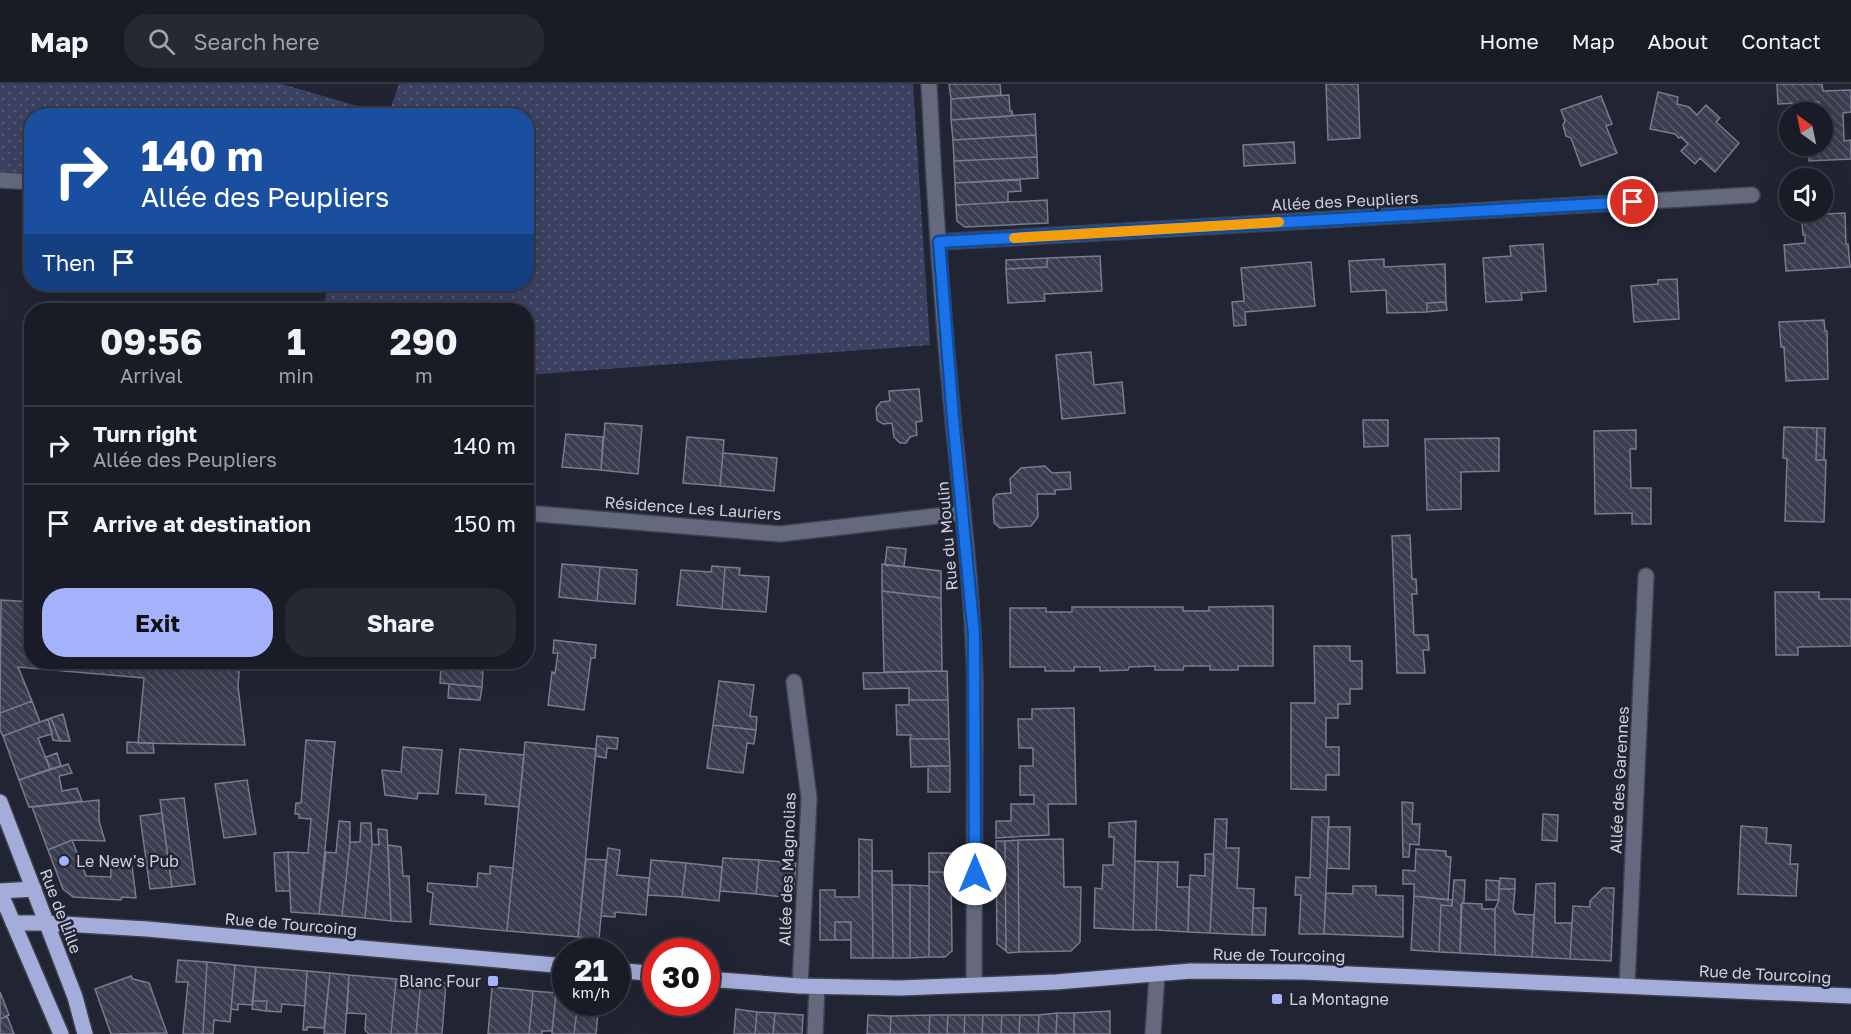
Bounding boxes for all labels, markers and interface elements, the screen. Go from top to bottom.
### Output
search box [124,14,544,68]
text: Map [30,25,88,58]
icon: search [145,25,178,58]
text: Search here [193,28,319,55]
text: Home [1479,28,1539,54]
text: Map [1572,28,1615,54]
text: About [1648,28,1708,54]
text: Contact [1741,28,1821,54]
north arrow [1779,102,1833,156]
map controls [1779,102,1833,222]
text: 140 m [141,130,263,180]
icon: right [42,132,120,210]
button: sound [1779,168,1833,222]
pin [1607,176,1658,227]
text: Allée des Peupliers [141,181,389,213]
icon: arrive [1616,185,1649,218]
street label: Allée des Peupliers [1271,187,1419,215]
icon: arrive [107,246,140,279]
text: Then [42,249,95,276]
text: 09:56 [100,320,203,363]
text: 1 [287,320,305,363]
text: 290 [390,320,458,363]
text: Arrival [120,363,183,387]
text: min [278,363,314,387]
text: m [415,363,433,387]
text: Turn right [93,420,197,447]
icon: right [42,429,75,462]
text: 140 m [453,432,516,459]
text: Allée des Peupliers [93,447,277,471]
street label: Rue du Moulin [932,481,962,591]
street label: Résidence Les Lauriers [604,492,782,524]
icon: arrive [42,507,75,540]
text: Arrive at destination [93,510,311,537]
text: 150 m [454,510,516,537]
button: Exit [42,588,273,657]
button: Share [285,588,516,657]
street label: Allée des Garennes [1605,706,1633,854]
street label: Allée des Magnolias [774,792,800,946]
position arrow [943,842,1007,906]
place label: Le New's Pub [76,851,179,871]
marker: Le New's Pub [57,854,71,868]
street label: Rue de Lille [36,866,86,956]
street label: Rue de Tourcoing [224,908,358,940]
speed limit sign: 30 [642,938,720,1016]
street label: Rue de Tourcoing [1212,944,1346,966]
text: 21 [574,952,608,988]
street label: Rue de Tourcoing [1698,961,1832,987]
place label: Blanc Four [399,971,481,991]
marker: Blanc Four [486,974,500,988]
text: km/h [572,983,610,1001]
place label: La Montagne [1289,989,1389,1009]
marker: La Montagne [1270,992,1284,1006]

